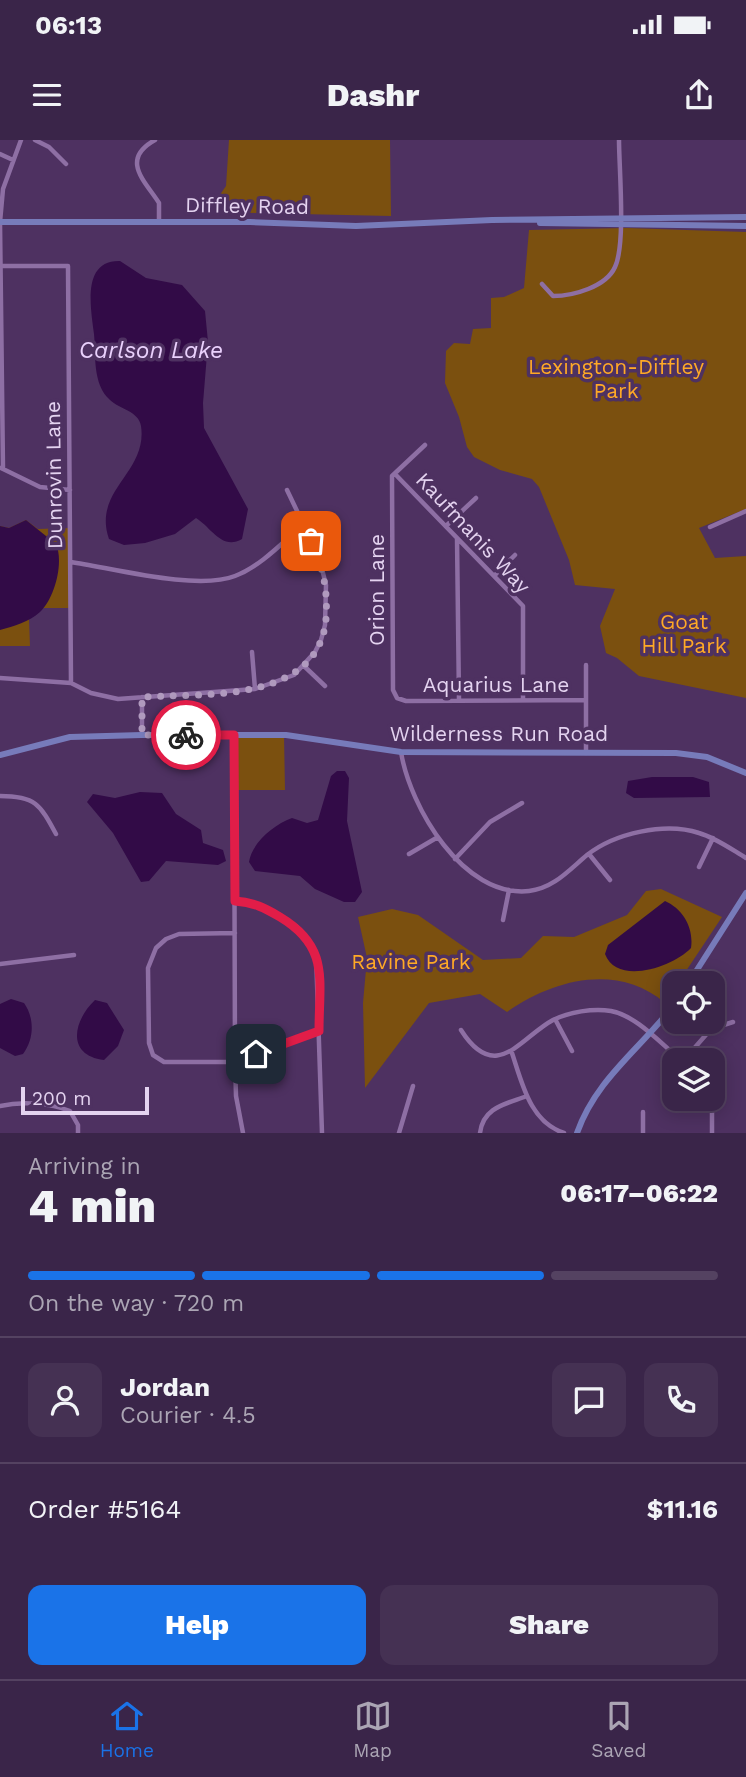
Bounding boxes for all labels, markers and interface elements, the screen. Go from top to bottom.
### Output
text: 06:13 [35,10,102,40]
icon: menu [28,76,66,114]
text: Dashr [327,76,419,114]
icon: share [680,76,718,114]
street label: Diffley Road [185,192,309,219]
water label: Carlson Lake [79,337,223,364]
park label: Lexington-Diffley Park [528,354,704,403]
street label: Dunrovin Lane [40,401,67,549]
street label: Kaufmanis Way [411,467,536,598]
pin [281,511,341,571]
icon: bag [292,522,330,560]
street label: Orion Lane [364,534,389,646]
park label: Goat Hill Park [641,609,727,658]
street label: Aquarius Lane [423,672,569,697]
courier [151,700,221,770]
icon: bike [167,716,205,754]
street label: Wilderness Run Road [390,721,608,746]
park label: Ravine Park [351,949,471,974]
map controls [662,971,725,1111]
button: locate [662,971,725,1034]
pin [226,1024,286,1084]
icon: home [237,1035,275,1073]
button: layers [662,1048,725,1111]
scale bar [21,1084,149,1116]
text: 200 m [32,1087,91,1110]
text: Arriving in [28,1153,141,1180]
text: 06:17–06:22 [560,1178,718,1208]
text: 4 min [28,1179,156,1233]
text: On the way · 720 m [28,1290,244,1317]
button: person [28,1363,102,1437]
button: chat [552,1363,626,1437]
button: phone [644,1363,718,1437]
text: Jordan [120,1372,210,1402]
text: Courier · 4.5 [120,1402,256,1429]
text: Order #5164 [28,1494,181,1524]
text: $11.16 [647,1494,718,1524]
button: Help [28,1585,366,1665]
button: Share [380,1585,718,1665]
tab: Home [100,1697,154,1762]
tab: Map [353,1697,392,1762]
tab: Saved [591,1697,646,1762]

